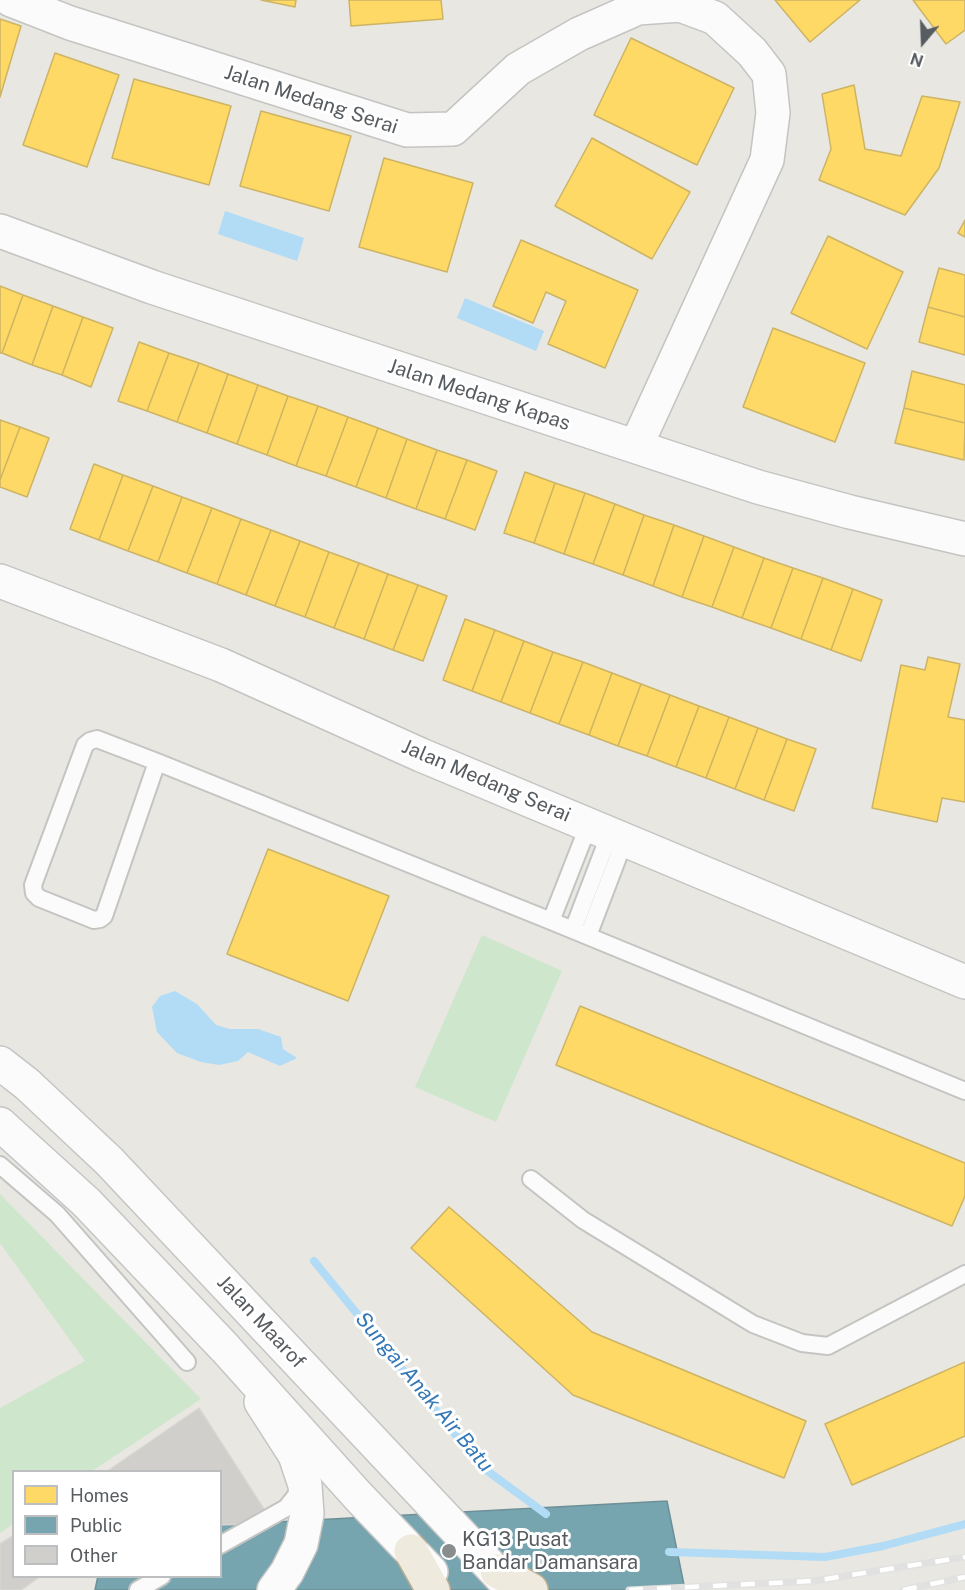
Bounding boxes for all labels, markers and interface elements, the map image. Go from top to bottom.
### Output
north arrow [893,12,953,72]
text: N [908,48,926,71]
street label: Jalan Medang Serai [221,61,401,139]
street label: Jalan Medang Kapas [385,354,573,436]
street label: Jalan Medang Serai [398,735,574,827]
street label: Jalan Maarof [212,1270,310,1374]
water label: Sungai Anak Air Batu [350,1307,498,1477]
legend [12,1470,222,1578]
text: Homes [70,1485,129,1506]
text: Public [70,1515,122,1536]
place label: KG13 Pusat Bandar Damansara [462,1528,638,1575]
marker: KG13 Pusat Bandar Damansara [440,1542,458,1560]
text: Other [70,1545,118,1566]

